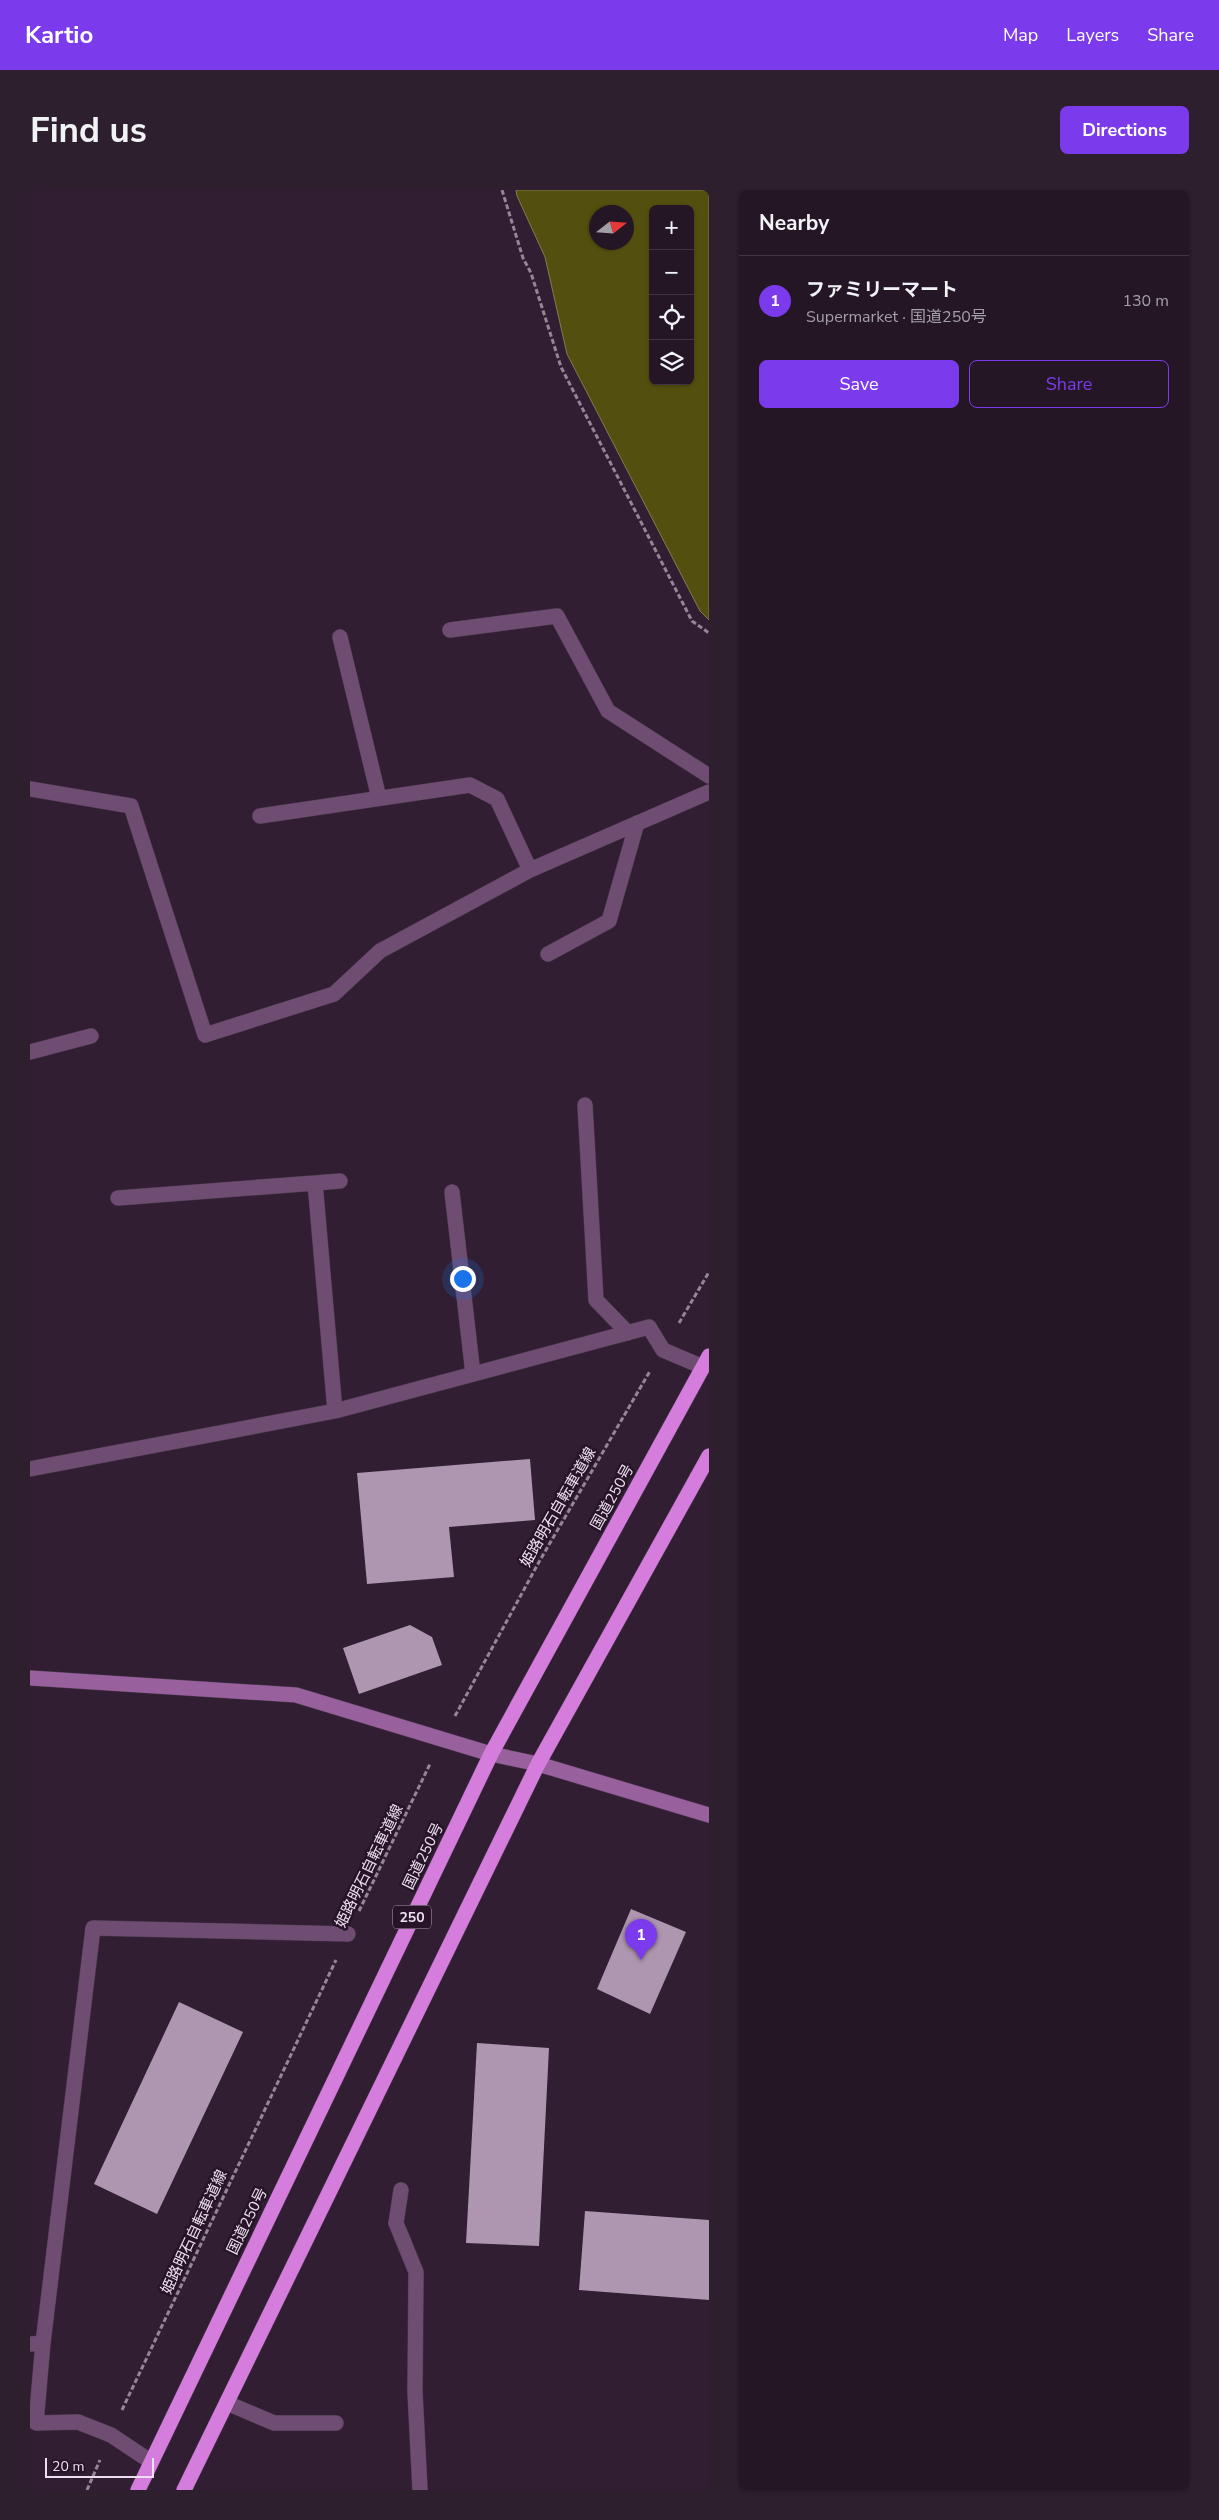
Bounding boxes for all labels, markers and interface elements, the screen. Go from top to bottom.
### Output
text: Kartio [25,19,93,51]
text: Map [1003,23,1038,47]
text: Layers [1066,23,1119,47]
text: Share [1147,23,1194,47]
button: Directions [1060,106,1189,154]
text: Find us [30,107,147,154]
north arrow [589,205,634,250]
map controls [649,205,694,385]
button: + [649,205,694,250]
text: Nearby [759,209,829,237]
button: − [649,250,694,295]
text: ファミリーマート [806,277,958,303]
text: 1 [770,290,780,312]
text: 130 m [1122,290,1169,312]
button: locate [649,295,694,340]
text: Supermarket · 国道250号 [806,306,987,328]
button: layers [649,340,694,385]
button: Save [759,360,959,408]
button: Share [969,360,1169,408]
your location [450,1266,476,1292]
street label: 姫路明石自転車道線 [516,1444,600,1570]
street label: 国道250号 [586,1461,638,1533]
street label: 姫路明石自転車道線 [330,1801,408,1931]
street label: 国道250号 [398,1819,448,1893]
road number: 250 [393,1905,431,1928]
pin: 1 [625,1919,657,1960]
street label: 姫路明石自転車道線 [156,2167,232,2297]
street label: 国道250号 [222,2184,272,2258]
scale bar [45,2455,154,2478]
text: 20 m [52,2457,84,2476]

